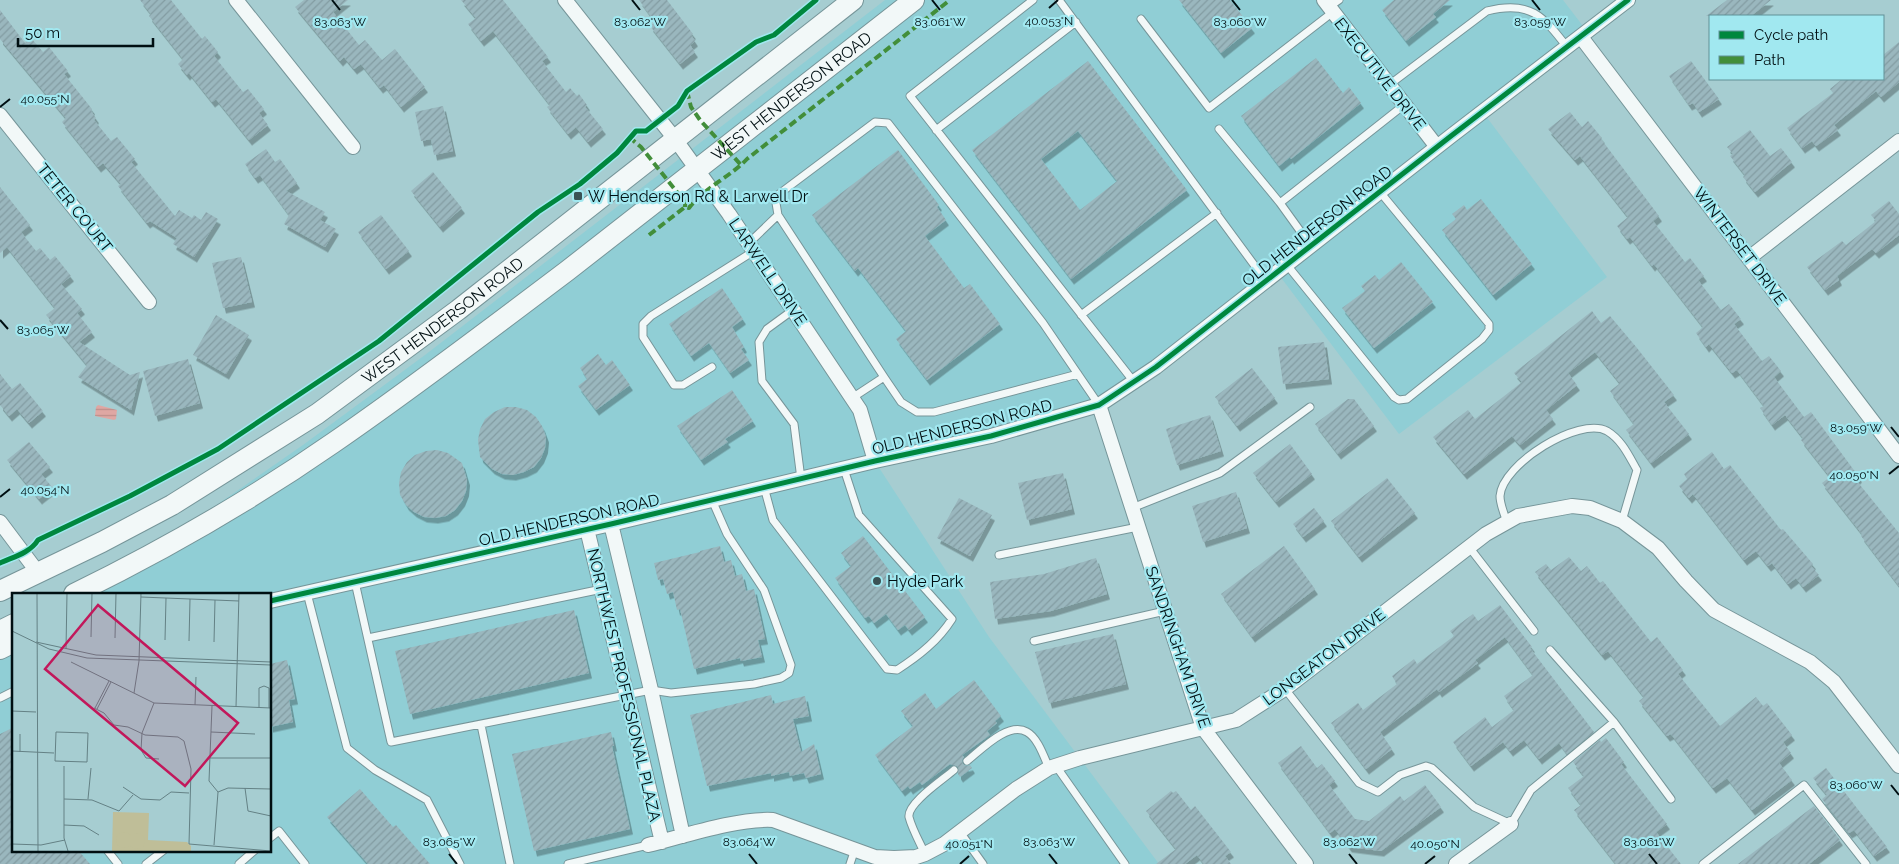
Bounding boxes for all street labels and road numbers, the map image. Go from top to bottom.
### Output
street label: EXECUTIVE DRIVE [1330,14,1430,134]
street label: WEST HENDERSON ROAD [708,27,875,164]
street label: TETER COURT [33,160,117,256]
street label: OLD HENDERSON ROAD [1238,162,1396,290]
street label: WINTERSET DRIVE [1690,183,1791,309]
street label: LARWELL DRIVE [725,215,811,330]
street label: WEST HENDERSON ROAD [358,253,527,387]
street label: OLD HENDERSON ROAD [870,395,1054,459]
street label: OLD HENDERSON ROAD [477,490,661,550]
street label: NORTHWEST PROFESSIONAL PLAZA [583,547,665,824]
street label: SANDRINGHAM DRIVE [1141,564,1215,730]
street label: LONGEATON DRIVE [1259,605,1389,709]

